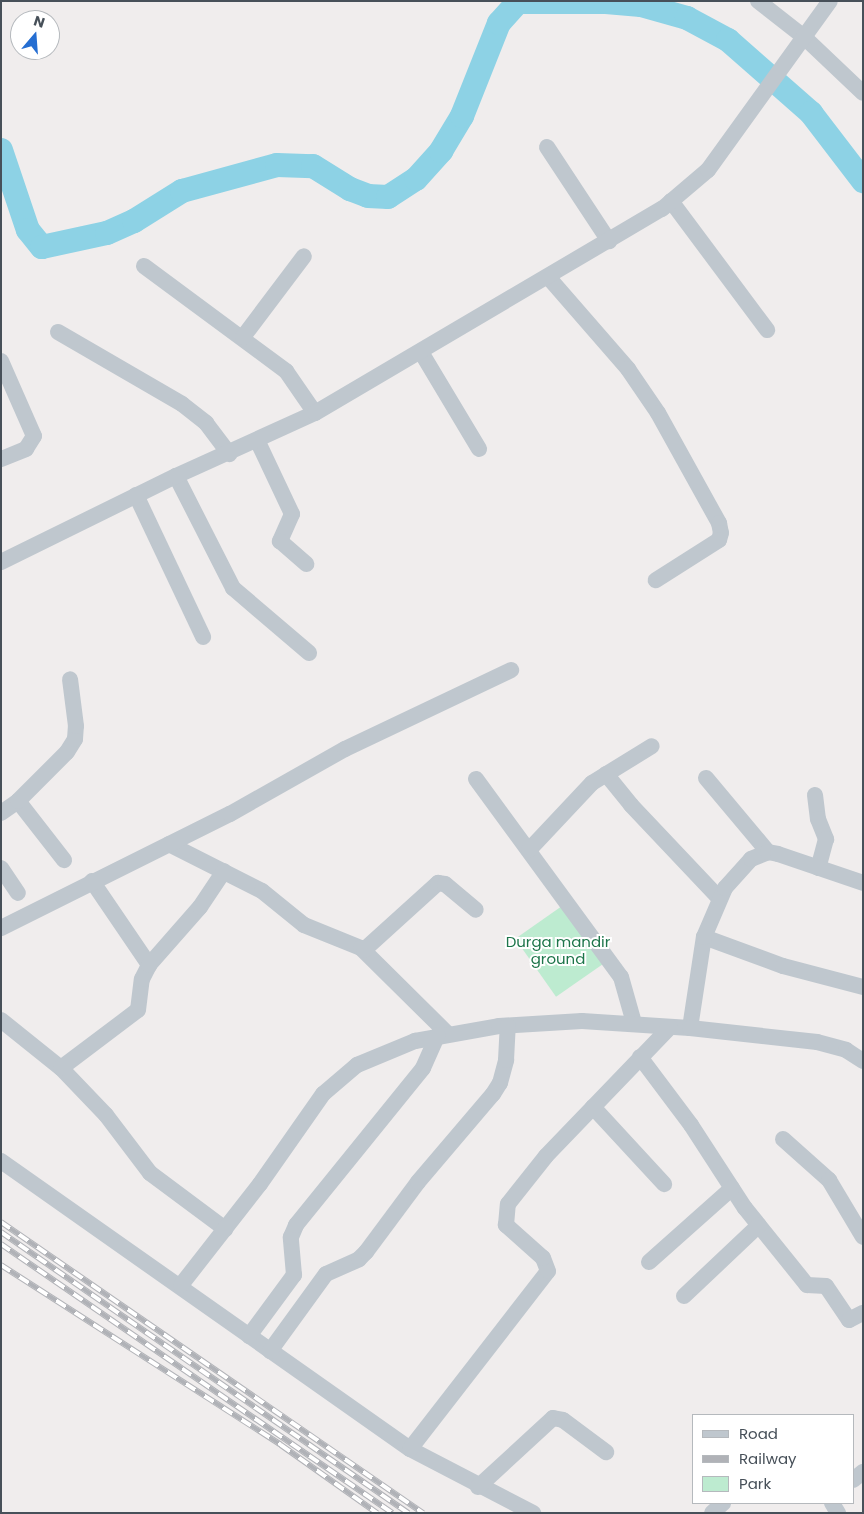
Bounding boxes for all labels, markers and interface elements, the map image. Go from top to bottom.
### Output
north arrow [10,10,60,60]
text: N [31,11,47,33]
park label: Durga mandir ground [506,932,610,967]
legend [692,1414,854,1504]
text: Road [739,1423,778,1444]
text: Railway [739,1448,797,1469]
text: Park [739,1473,771,1494]

